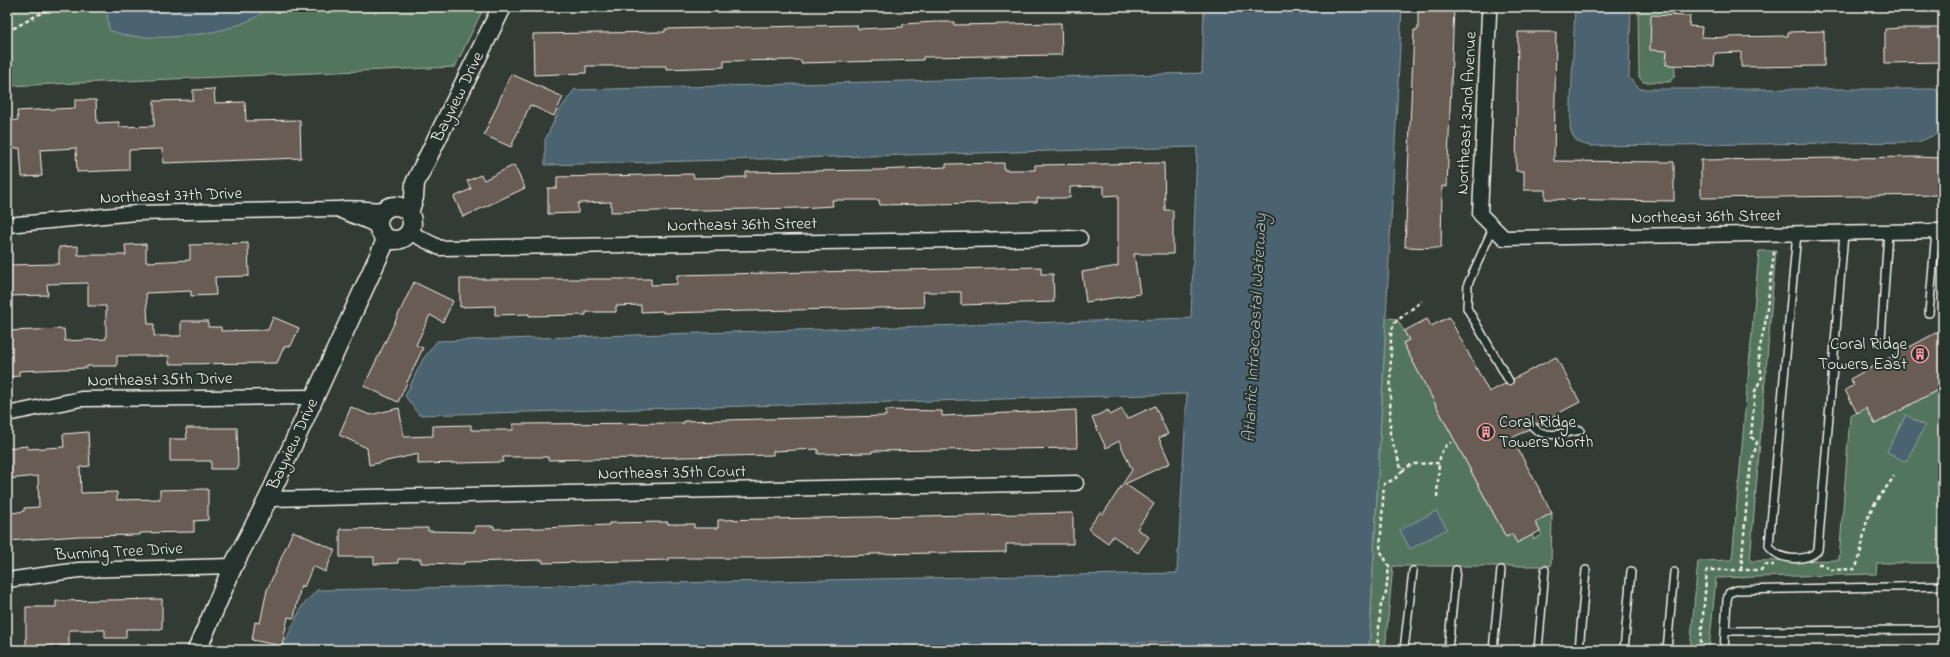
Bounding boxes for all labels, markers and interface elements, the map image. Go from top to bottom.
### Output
street label: Northeast 32nd Avenue [1450,30,1484,195]
street label: Bayview Drive [425,47,492,148]
street label: Northeast 37th Drive [99,181,243,211]
street label: Northeast 36th Street [1631,203,1782,231]
street label: Northeast 36th Street [667,211,818,239]
water label: Atlantic Intracoastal Waterway [1237,212,1275,443]
place label: Coral Ridge Towers East [1818,332,1907,377]
building icon: Coral Ridge Towers East [1910,344,1930,364]
street label: Northeast 35th Drive [87,366,233,394]
street label: Bayview Drive [260,394,326,495]
place label: Coral Ridge Towers North [1499,410,1593,455]
building icon: Coral Ridge Towers North [1476,422,1496,442]
street label: Northeast 35th Court [598,459,747,487]
street label: Burning Tree Drive [53,536,184,570]

